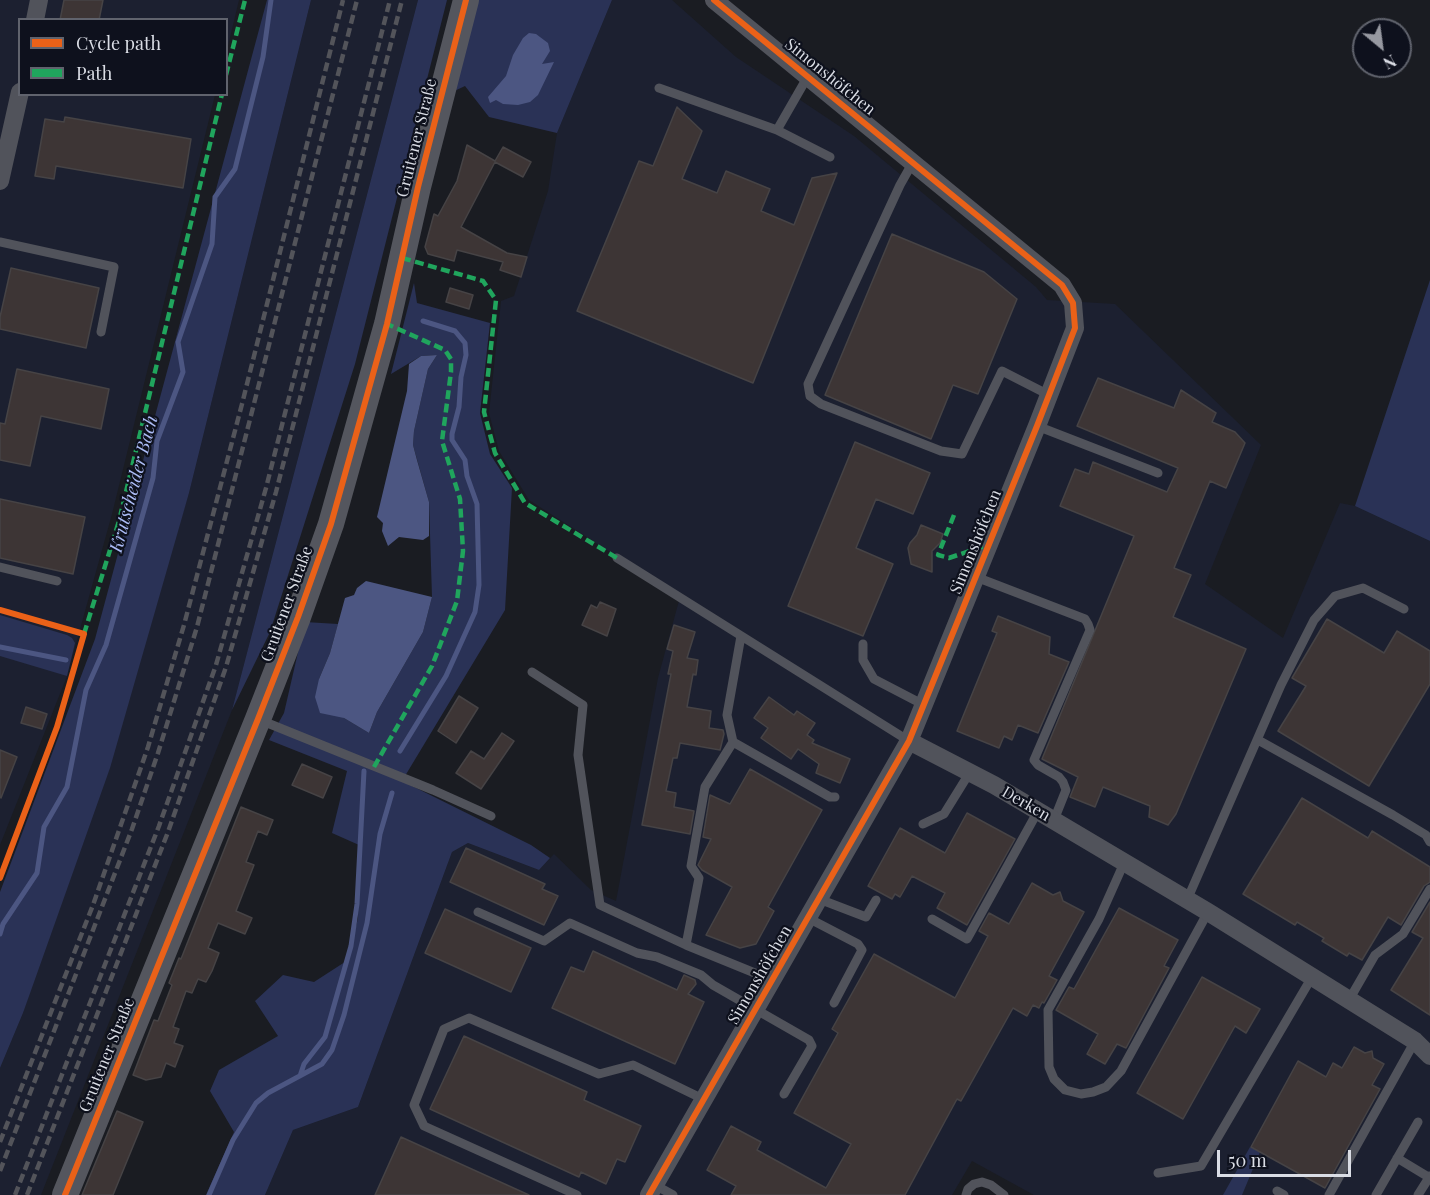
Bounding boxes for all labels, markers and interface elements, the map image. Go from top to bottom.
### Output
legend [18,18,228,96]
north arrow [1352,18,1412,78]
text: Cycle path [76,31,161,55]
street label: Simonshöfchen [781,35,879,119]
text: N [1380,50,1400,74]
text: Path [76,61,112,85]
street label: Gruitener Straße [393,77,441,199]
water label: Krutscheider Bach [105,413,163,555]
street label: Simonshöfchen [946,487,1006,597]
street label: Gruitener Straße [257,544,317,664]
street label: Derken [998,783,1054,825]
street label: Simonshöfchen [724,922,796,1028]
street label: Gruitener Straße [75,995,139,1115]
scale bar [1220,1138,1354,1176]
text: 50 m [1228,1148,1267,1172]

